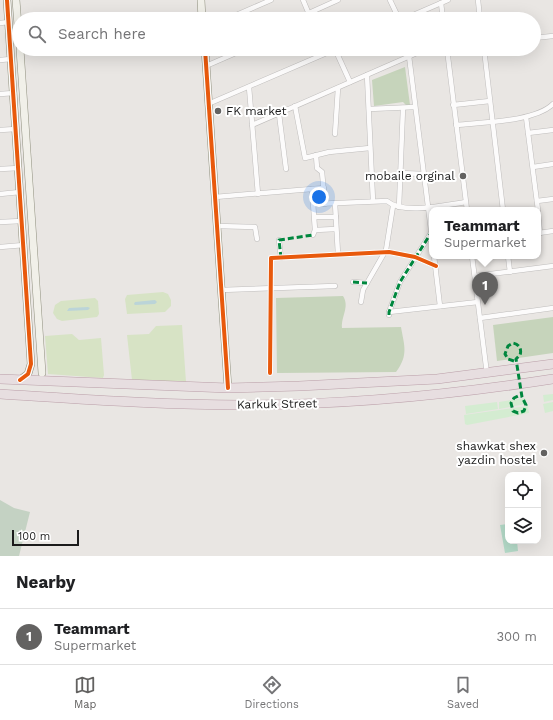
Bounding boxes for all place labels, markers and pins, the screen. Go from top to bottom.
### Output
place label: FK market [226,104,287,118]
marker: FK market [213,106,223,116]
place label: mobaile orginal [365,169,455,183]
marker: mobaile orginal [458,171,468,181]
pin: 1 [472,272,498,305]
place label: shawkat shex yazdin hostel [456,439,536,467]
marker: shawkat shex yazdin hostel [539,448,549,458]

